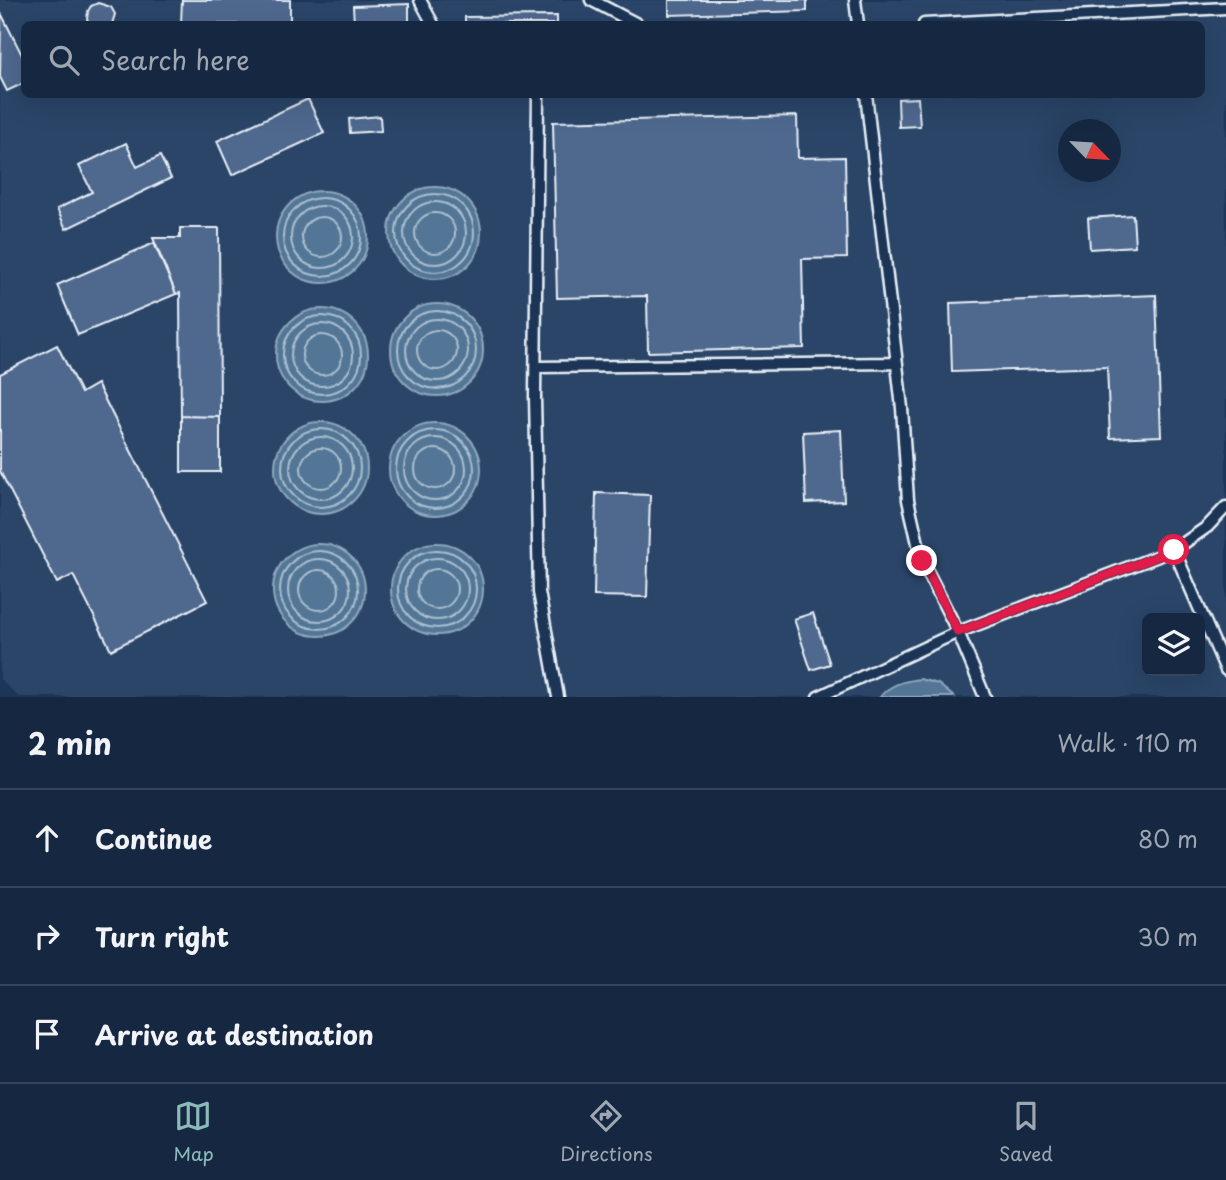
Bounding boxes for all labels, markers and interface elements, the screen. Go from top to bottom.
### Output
search box [21,21,1205,98]
text: Search here [101,40,250,79]
icon: search [45,41,83,79]
north arrow [1058,119,1121,182]
route start [1158,534,1189,565]
route end [906,545,937,576]
map controls [1142,613,1205,676]
button: layers [1142,613,1205,676]
text: 2 min [28,720,112,765]
text: Walk · 110 m [1057,725,1198,760]
icon: ahead [28,819,66,857]
text: Continue [95,819,212,858]
text: 80 m [1138,821,1198,856]
icon: right [28,917,66,955]
text: Turn right [95,917,229,956]
text: 30 m [1137,919,1198,954]
icon: arrive [28,1015,66,1053]
text: Arrive at destination [95,1015,374,1054]
tab: Map [173,1097,214,1167]
tab: Directions [560,1097,653,1167]
tab: Saved [999,1097,1053,1167]

